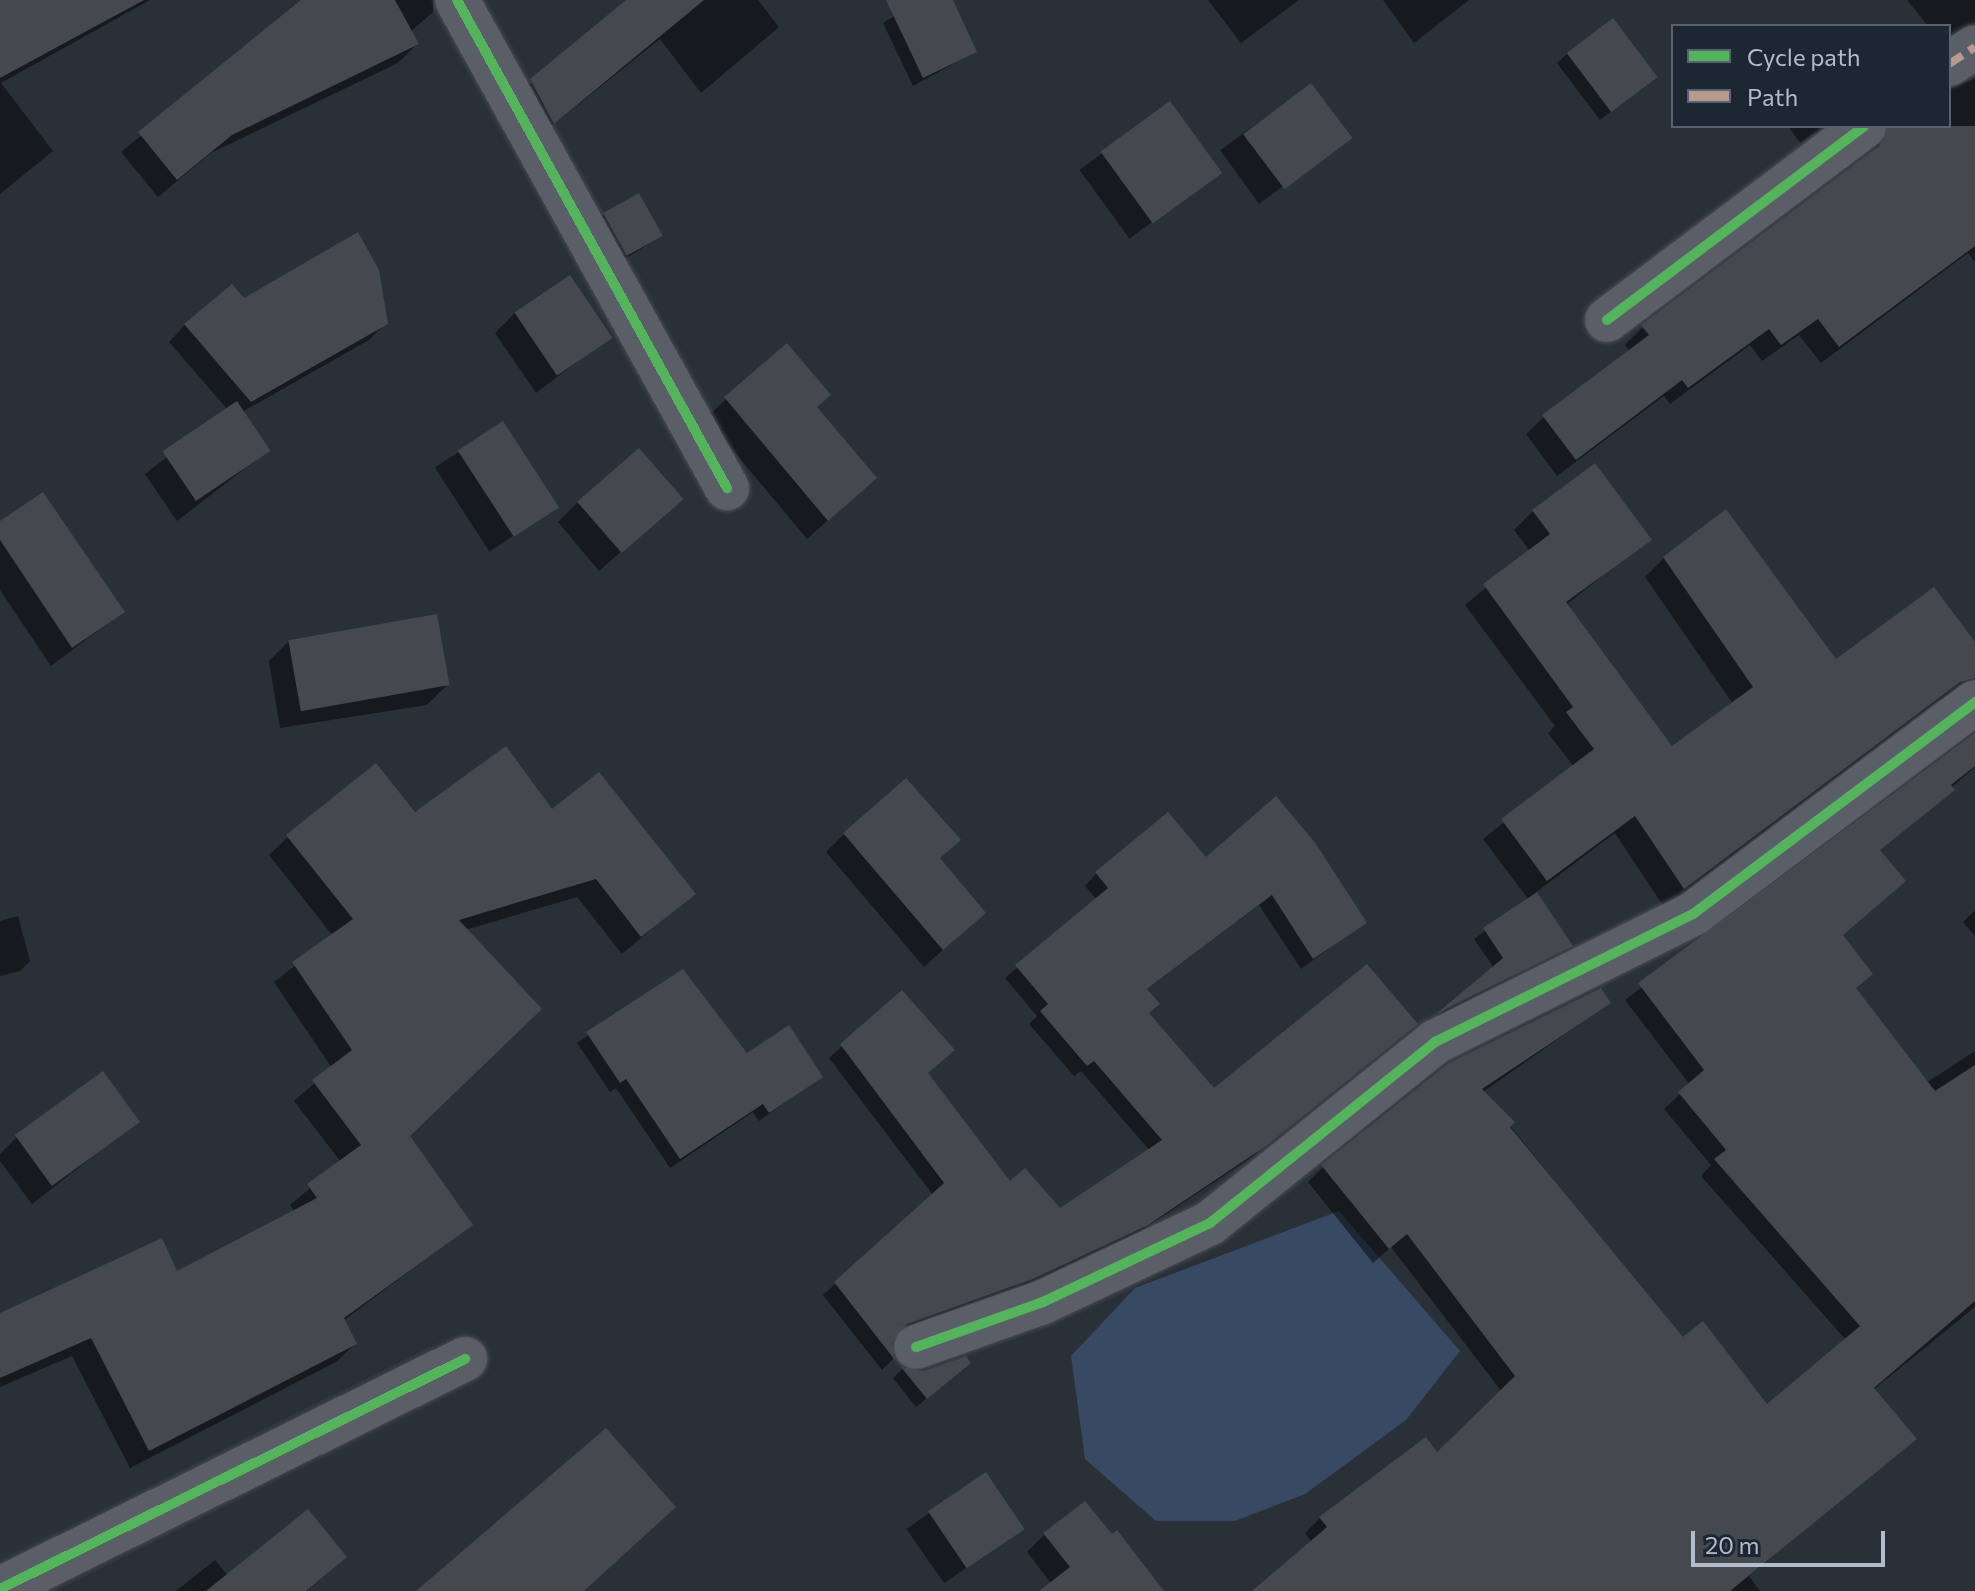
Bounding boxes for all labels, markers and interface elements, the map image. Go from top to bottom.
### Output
legend [1671,24,1951,128]
text: Cycle path [1747,42,1861,71]
text: Path [1747,82,1798,111]
scale bar [1695,1515,1889,1565]
text: 20 m [1705,1530,1759,1559]

